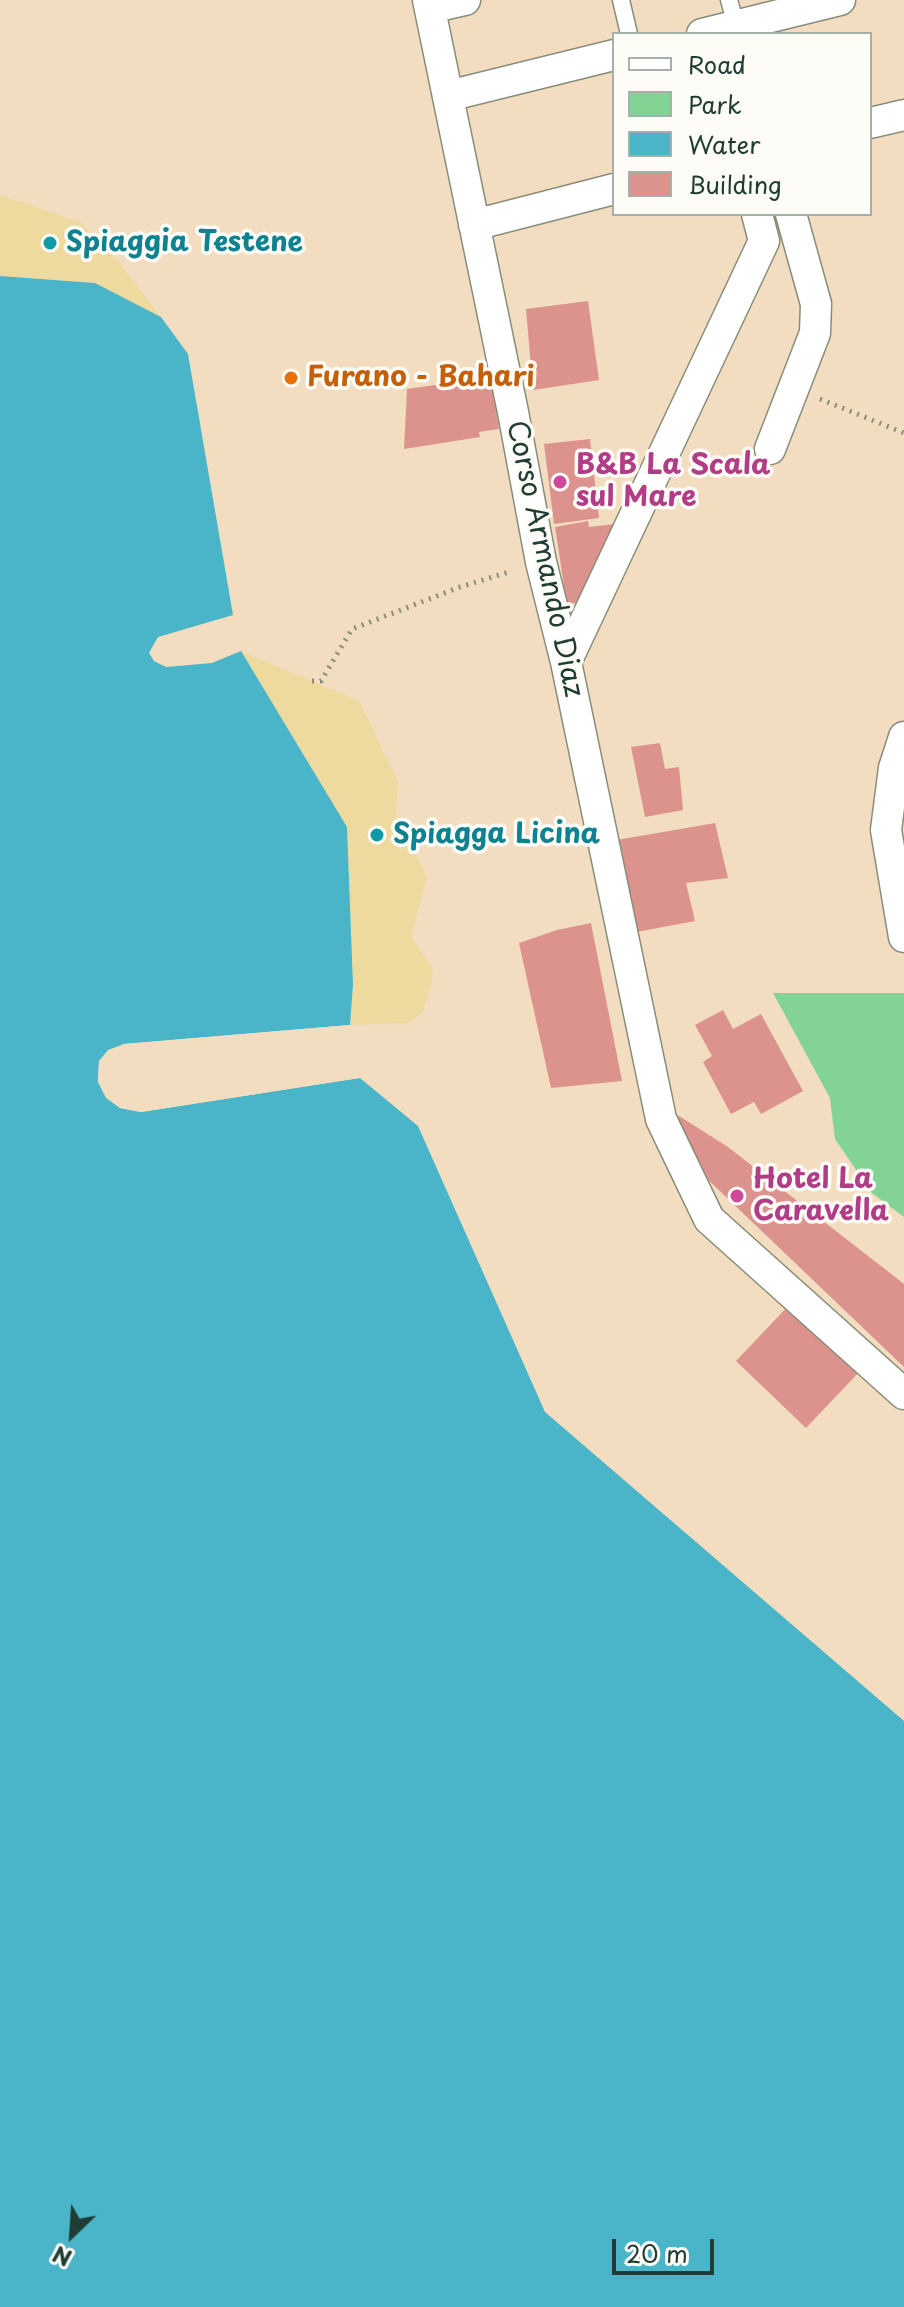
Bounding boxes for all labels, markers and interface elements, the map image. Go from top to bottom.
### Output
legend [612,32,872,216]
text: Road [688,46,746,82]
text: Park [688,86,742,122]
text: Water [688,126,760,162]
text: Building [688,166,782,202]
place label: Spiaggia Testene [66,226,303,260]
marker: Spiaggia Testene [41,234,59,252]
place label: Furano - Bahari [307,361,535,395]
marker: Furano - Bahari [282,369,300,387]
street label: Corso Armando Diaz [498,418,590,700]
place label: B&B La Scala sul Mare [576,449,771,515]
marker: B&B La Scala sul Mare [551,473,569,491]
place label: Spiagga Licina [393,818,600,852]
marker: Spiagga Licina [368,826,386,844]
place label: Hotel La Caravella [753,1163,889,1229]
marker: Hotel La Caravella [728,1187,746,1205]
north arrow [32,2195,112,2275]
scale bar [616,2223,718,2273]
text: 20 m [626,2235,688,2271]
text: N [47,2239,77,2276]

